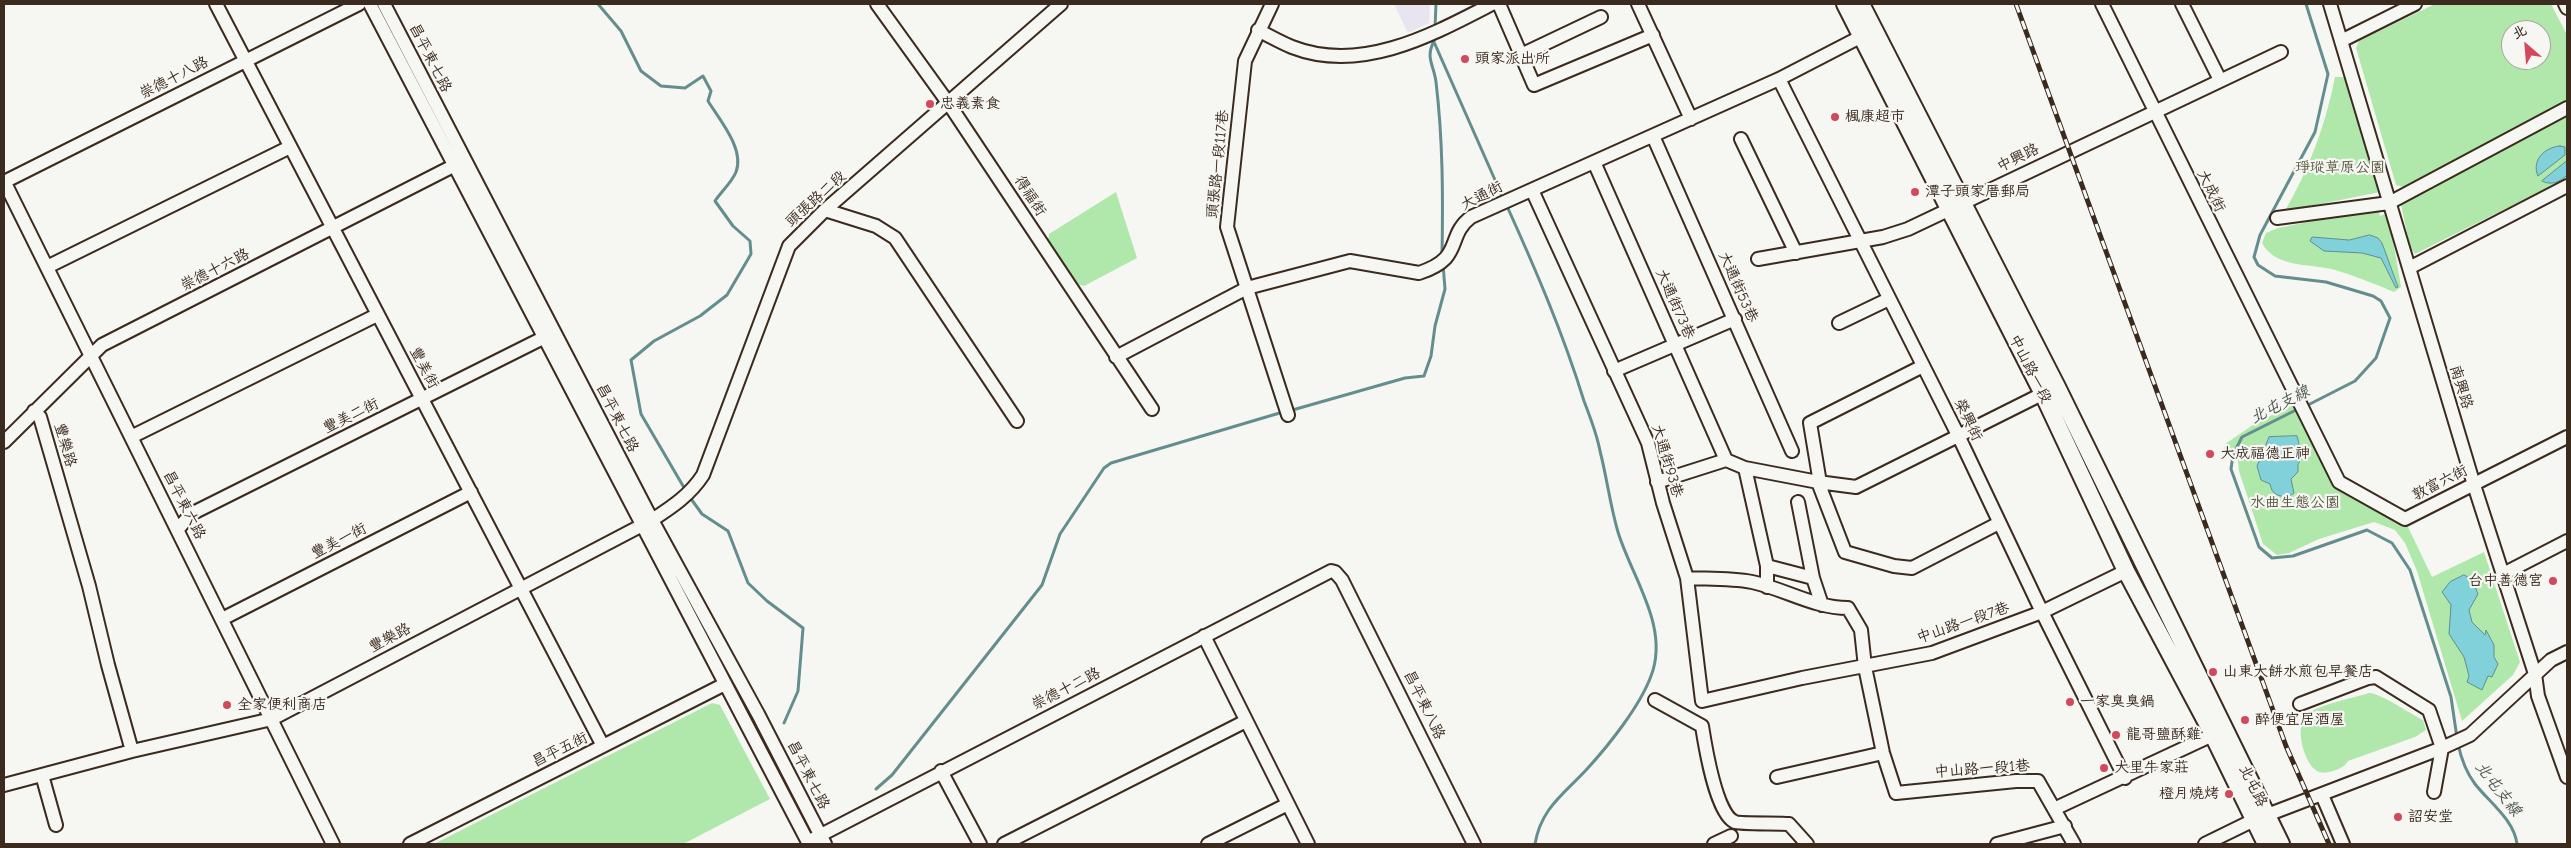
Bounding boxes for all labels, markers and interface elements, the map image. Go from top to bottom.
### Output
north arrow [2501,20,2551,70]
street label: 昌平東七路 [405,21,455,95]
text: 北 [2509,21,2530,43]
place label: 頭家派出所 [1475,50,1550,68]
street label: 崇德十八路 [137,53,211,103]
marker: 頭家派出所 [1459,53,1471,65]
place label: 忠義素食 [940,95,1000,113]
marker: 忠義素食 [924,98,936,110]
place label: 楓康超市 [1845,108,1905,126]
street label: 頭張路一段117巷 [1203,109,1233,219]
marker: 楓康超市 [1829,111,1841,123]
street label: 中興路 [1994,140,2042,176]
park label: 琤瑽草原公園 [2295,159,2385,177]
street label: 頭張路二段 [782,167,850,231]
street label: 大成街 [2193,167,2229,215]
street label: 得福街 [1010,172,1050,220]
street label: 大通街 [1458,178,1506,214]
place label: 潭子頭家厝郵局 [1925,183,2030,201]
marker: 潭子頭家厝郵局 [1909,186,1921,198]
street label: 崇德十六路 [178,245,252,295]
street label: 大通街53巷 [1714,249,1762,325]
street label: 大通街73巷 [1652,266,1698,342]
street label: 中山路一段 [2005,332,2055,406]
street label: 豐美街 [405,344,443,392]
street label: 南興路 [2446,363,2476,411]
street label: 昌平東七路 [592,381,642,455]
water label: 北屯支線 [2247,382,2313,428]
street label: 豐美二街 [320,395,382,437]
street label: 榮興街 [1950,396,1986,444]
street label: 豐樂路 [50,421,80,469]
street label: 大通街93巷 [1647,422,1687,500]
place label: 大成福德正神 [2220,445,2310,463]
marker: 大成福德正神 [2204,448,2216,460]
street label: 敦富六街 [2409,461,2471,505]
street label: 昌平東六路 [159,468,209,542]
park label: 水曲生態公園 [2250,494,2340,512]
street label: 豐美一街 [308,519,370,563]
place label: 台中善德宮 [2468,572,2543,590]
marker: 台中善德宮 [2547,575,2559,587]
street label: 中山路一段7巷 [1914,599,2012,647]
street label: 豐樂路 [366,619,414,657]
place label: 山東大餅水煎包早餐店 [2223,663,2373,681]
street label: 崇德十二路 [1029,664,1103,714]
marker: 山東大餅水煎包早餐店 [2207,666,2219,678]
street label: 昌平東八路 [1399,667,1449,743]
place label: 一家臭臭鍋 [2080,693,2155,711]
place label: 全家便利商店 [237,696,327,714]
marker: 一家臭臭鍋 [2064,696,2076,708]
marker: 全家便利商店 [221,699,233,711]
place label: 醉便宜居酒屋 [2255,711,2345,729]
marker: 醉便宜居酒屋 [2239,714,2251,726]
place label: 龍哥鹽酥雞 [2126,726,2201,744]
street label: 昌平五街 [529,729,591,771]
marker: 龍哥鹽酥雞 [2110,729,2122,741]
street label: 昌平東七路 [783,738,833,812]
street label: 中山路一段1巷 [1934,757,2030,781]
water label: 北屯支線 [2471,758,2525,820]
place label: 大里牛家莊 [2114,759,2189,777]
marker: 大里牛家莊 [2098,762,2110,774]
street label: 北屯路 [2235,762,2271,810]
place label: 橙月燒烤 [2159,785,2219,803]
marker: 橙月燒烤 [2223,788,2235,800]
place label: 詔安堂 [2408,808,2453,826]
marker: 詔安堂 [2392,811,2404,823]

